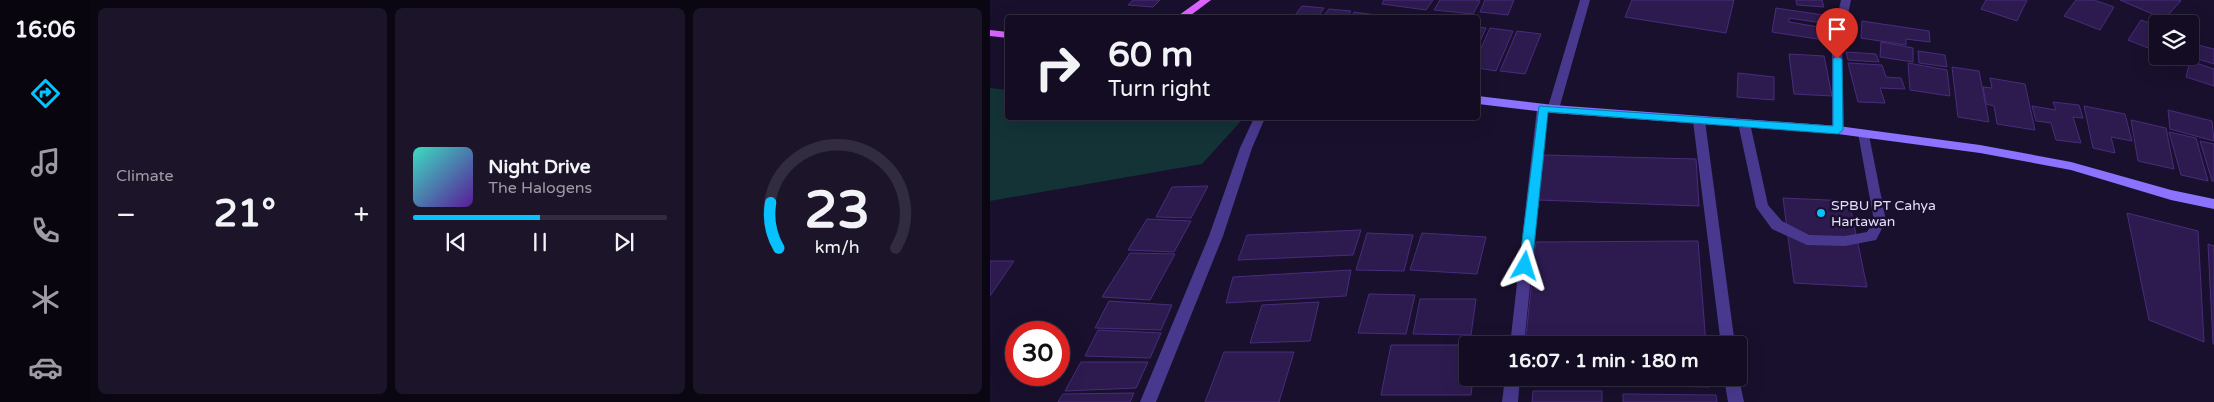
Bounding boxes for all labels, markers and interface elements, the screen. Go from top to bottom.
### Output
pin [1816,8,1858,59]
icon: arrive [1823,15,1851,43]
map controls [2149,15,2199,65]
button: layers [2149,15,2199,65]
text: 16:06 [15,17,75,43]
text: 60 m [1108,34,1193,76]
icon: right [1025,35,1090,100]
icon: directions [28,76,63,111]
text: Turn right [1108,76,1210,102]
icon: music [28,145,63,180]
text: Night Drive [488,156,590,178]
text: Climate [116,166,174,186]
text: The Halogens [488,178,592,198]
text: 23 [805,179,870,242]
text: 21° [214,191,276,237]
place label: SPBU PT Cahya Hartawan [1831,197,1936,230]
text: − [116,198,136,232]
text: + [354,198,369,232]
marker: SPBU PT Cahya Hartawan [1815,207,1827,219]
icon: phone [28,213,63,248]
icon: previous [442,228,470,256]
icon: pause [526,228,554,256]
icon: next [610,228,638,256]
text: km/h [815,237,860,258]
position arrow [1498,239,1550,291]
icon: climate [28,282,63,317]
speed limit sign: 30 [1005,321,1070,386]
icon: car [28,350,63,385]
text: 16:07 · 1 min · 180 m [1507,350,1699,372]

